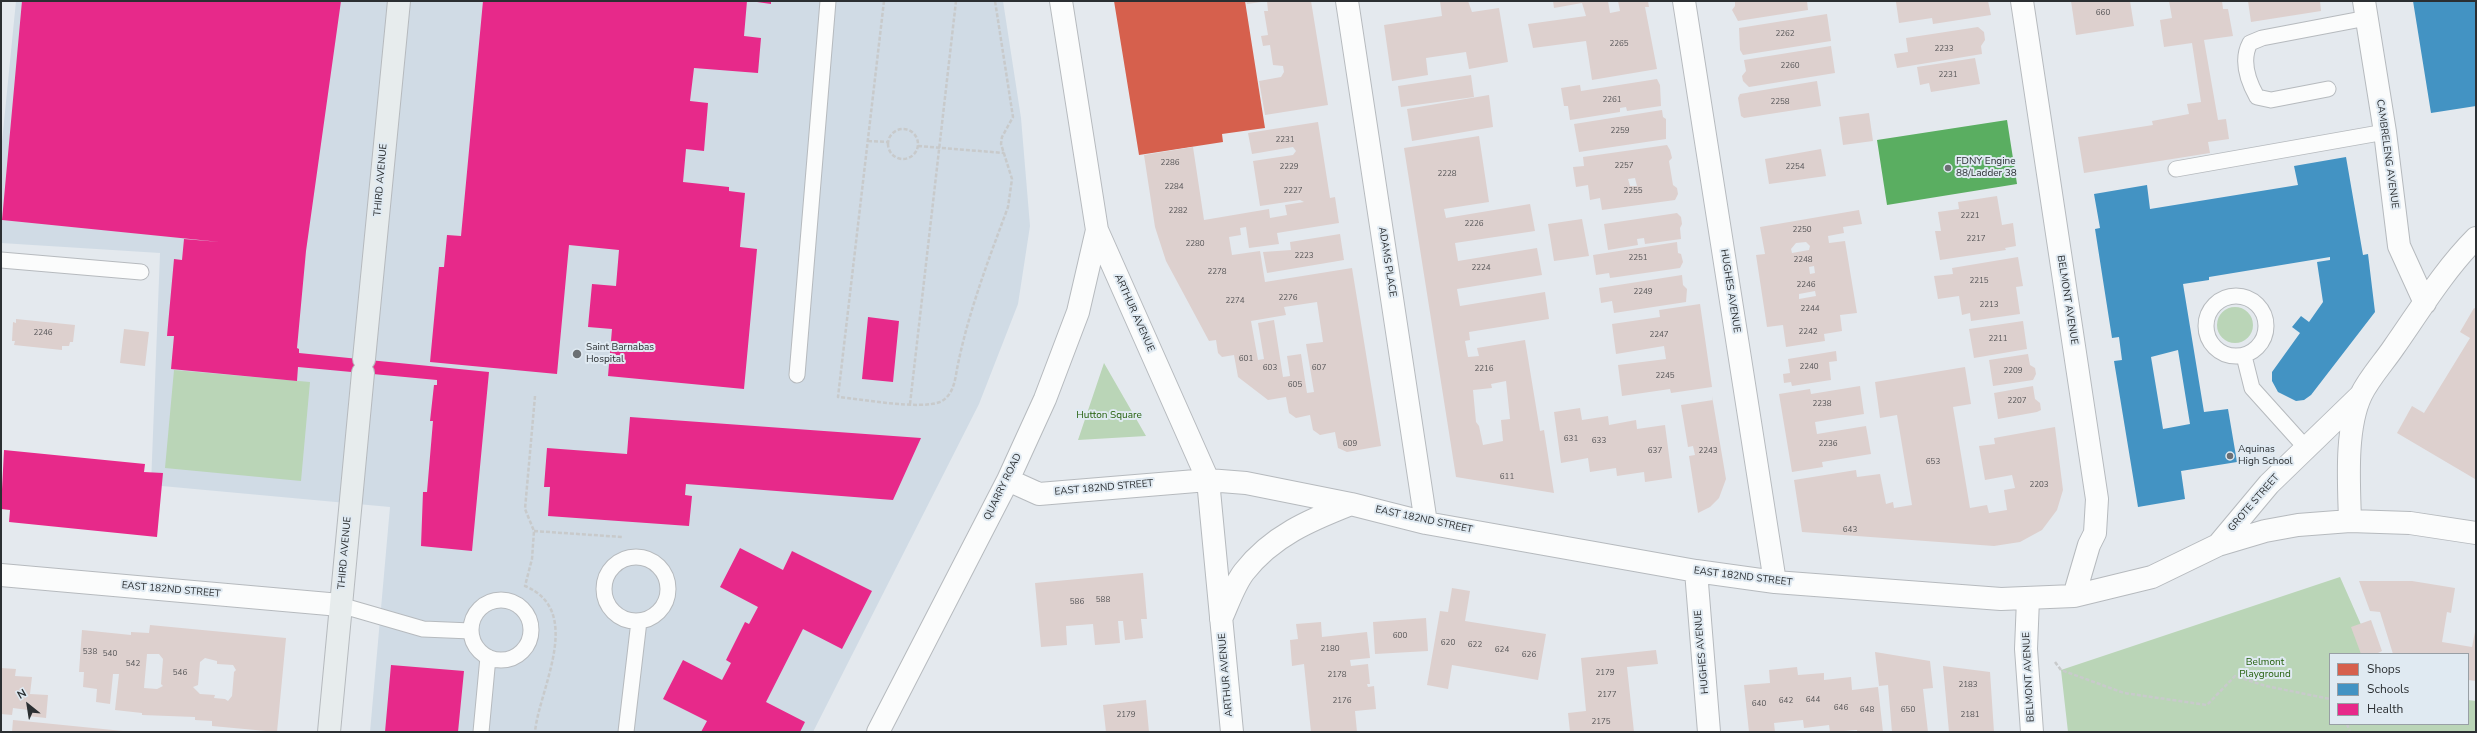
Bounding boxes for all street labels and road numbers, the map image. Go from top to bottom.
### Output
street label: CAMBRELENG AVENUE [2373,99,2401,209]
street label: THIRD AVENUE [372,143,390,217]
street label: ADAMS PLACE [1376,226,1398,298]
street label: HUGHES AVENUE [1717,248,1743,334]
street label: BELMONT AVENUE [2054,255,2080,345]
street label: ARTHUR AVENUE [1111,272,1157,354]
street label: QUARRY ROAD [982,452,1024,522]
street label: GROTE STREET [2226,472,2282,534]
street label: EAST 182ND STREET [1054,478,1154,498]
street label: EAST 182ND STREET [1374,504,1474,536]
street label: THIRD AVENUE [336,516,354,590]
street label: EAST 182ND STREET [1693,565,1793,589]
street label: EAST 182ND STREET [121,580,221,600]
street label: HUGHES AVENUE [1692,610,1712,694]
street label: BELMONT AVENUE [2021,632,2037,722]
street label: ARTHUR AVENUE [1216,633,1236,717]

